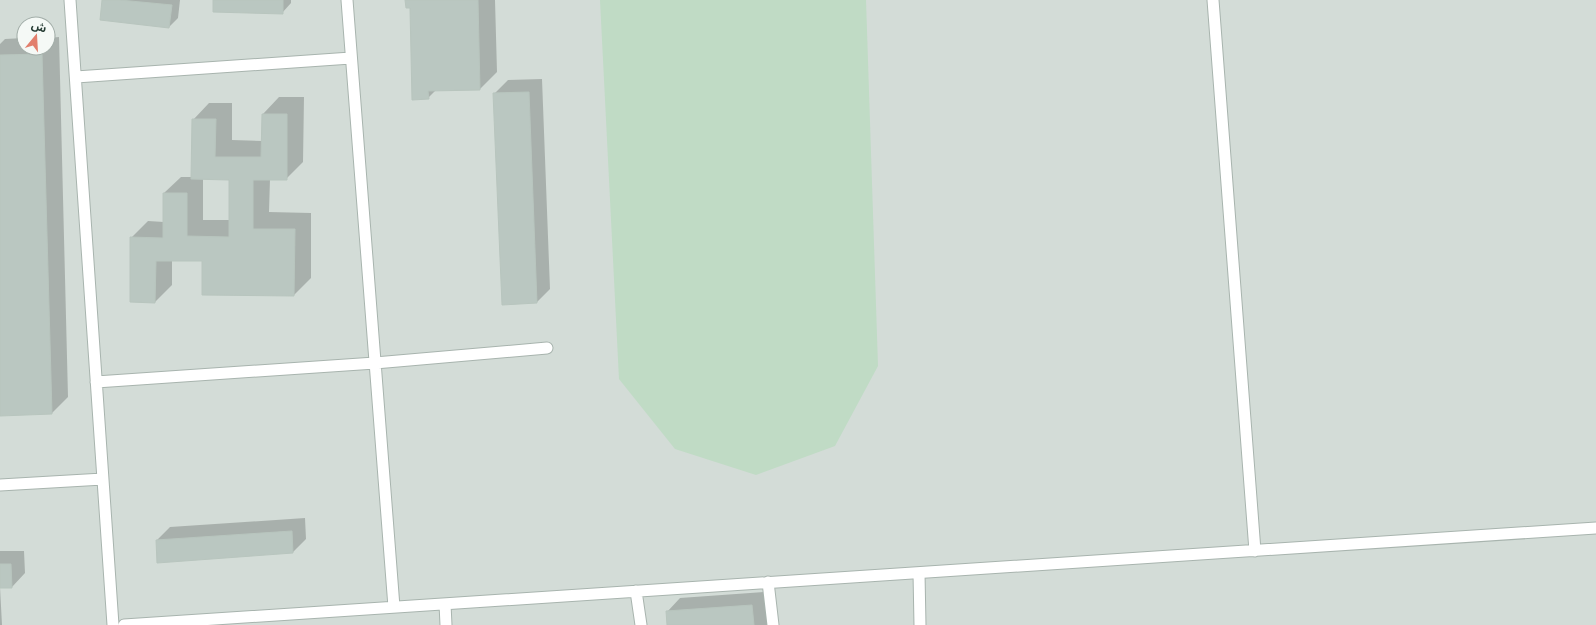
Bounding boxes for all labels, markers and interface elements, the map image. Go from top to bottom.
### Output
north arrow [16,16,56,56]
text: ش [30,18,48,35]

